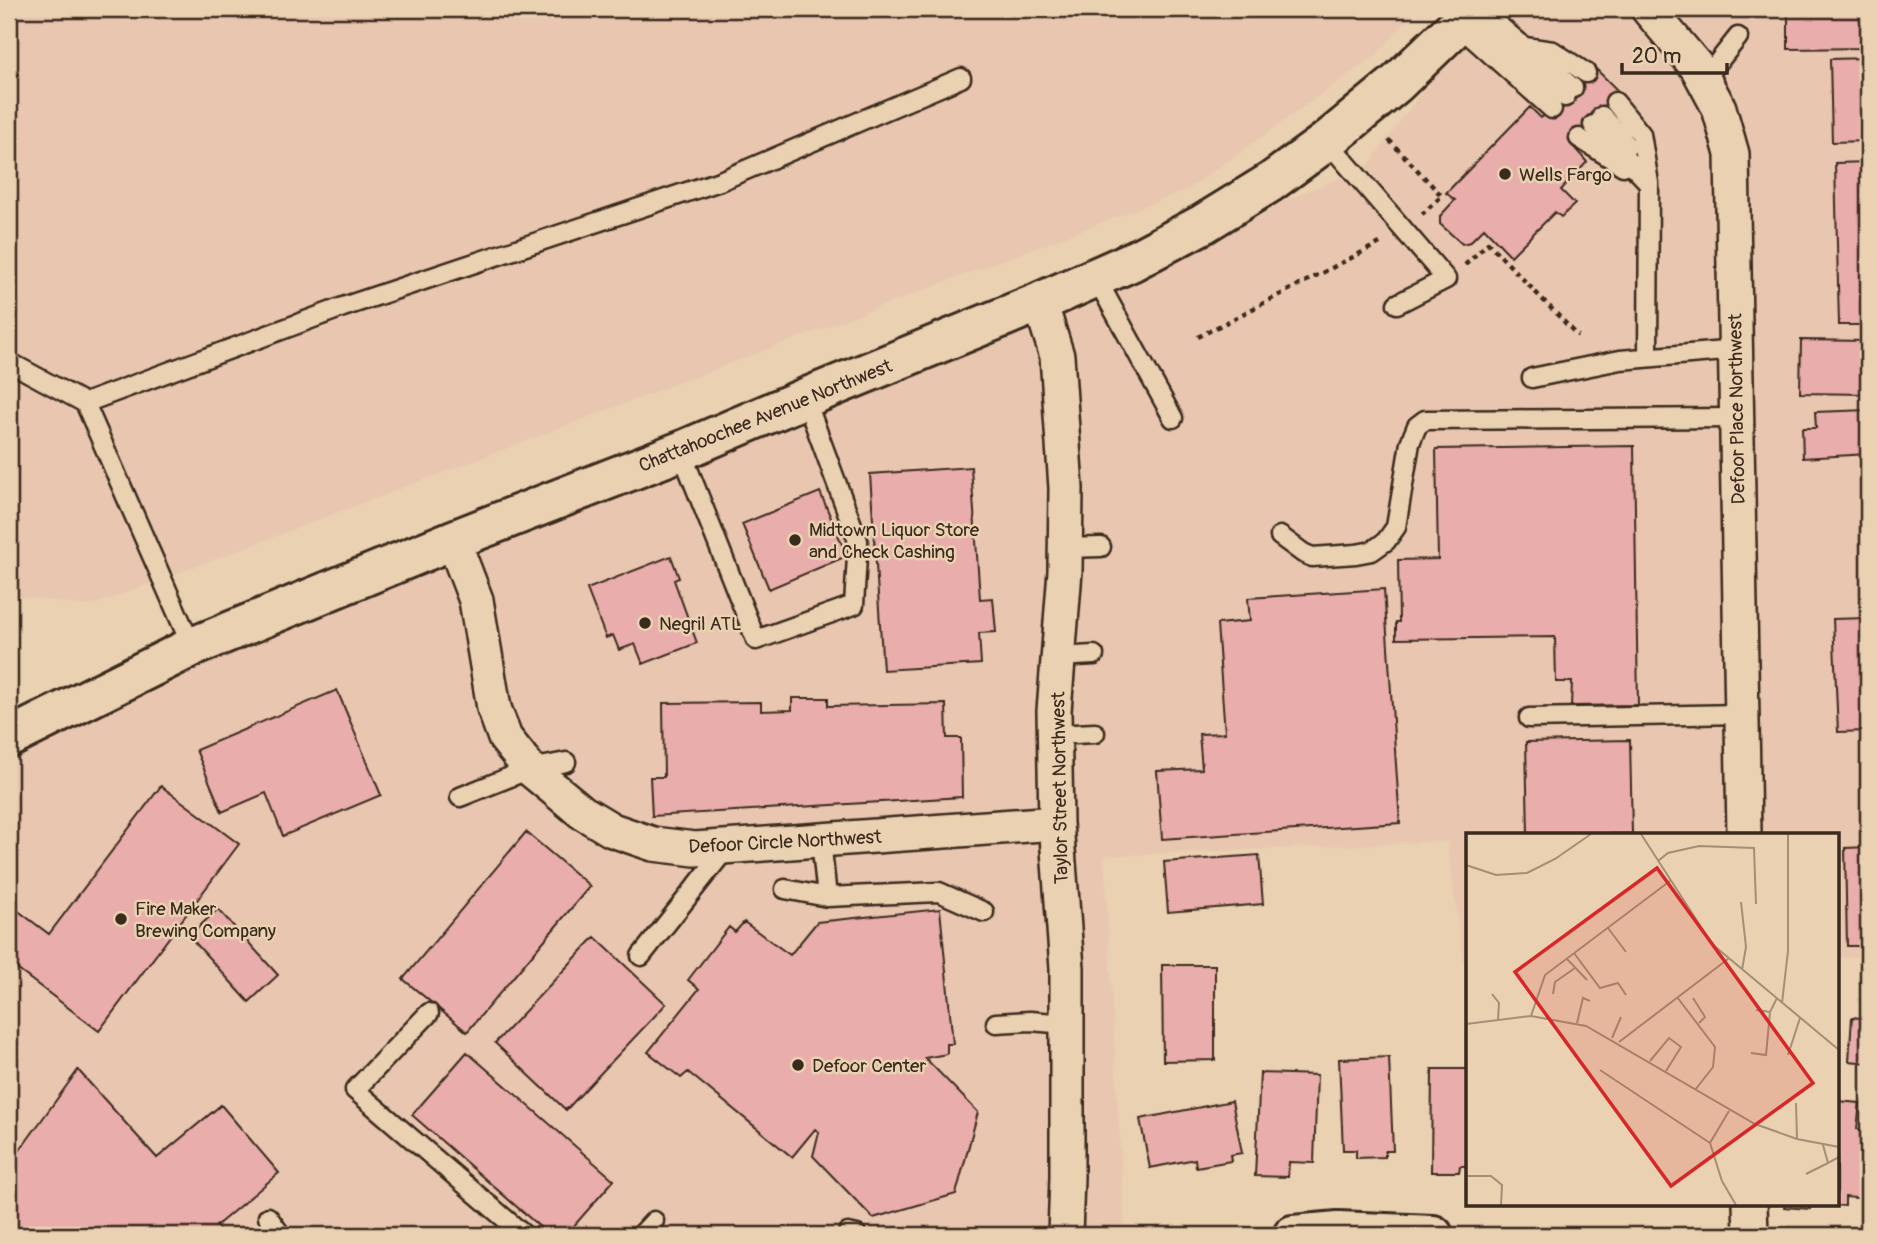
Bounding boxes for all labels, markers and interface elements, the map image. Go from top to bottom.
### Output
scale bar [1622,32,1727,76]
text: 20 m [1632,43,1681,70]
place label: Wells Fargo [1519,163,1612,187]
marker: Wells Fargo [1497,166,1513,182]
street label: Defoor Place Northwest [1723,313,1751,505]
street label: Chattahoochee Avenue Northwest [635,354,896,478]
place label: Midtown Liquor Store and Check Cashing [809,518,980,564]
marker: Midtown Liquor Store and Check Cashing [787,532,803,548]
place label: Negril ATL [659,612,742,636]
marker: Negril ATL [637,615,653,631]
street label: Taylor Street Northwest [1046,691,1074,884]
street label: Defoor Circle Northwest [688,825,883,859]
inset map [1466,833,1839,1206]
place label: Fire Maker Brewing Company [135,897,276,943]
marker: Fire Maker Brewing Company [113,911,129,927]
place label: Defoor Center [812,1054,926,1078]
marker: Defoor Center [790,1057,806,1073]

